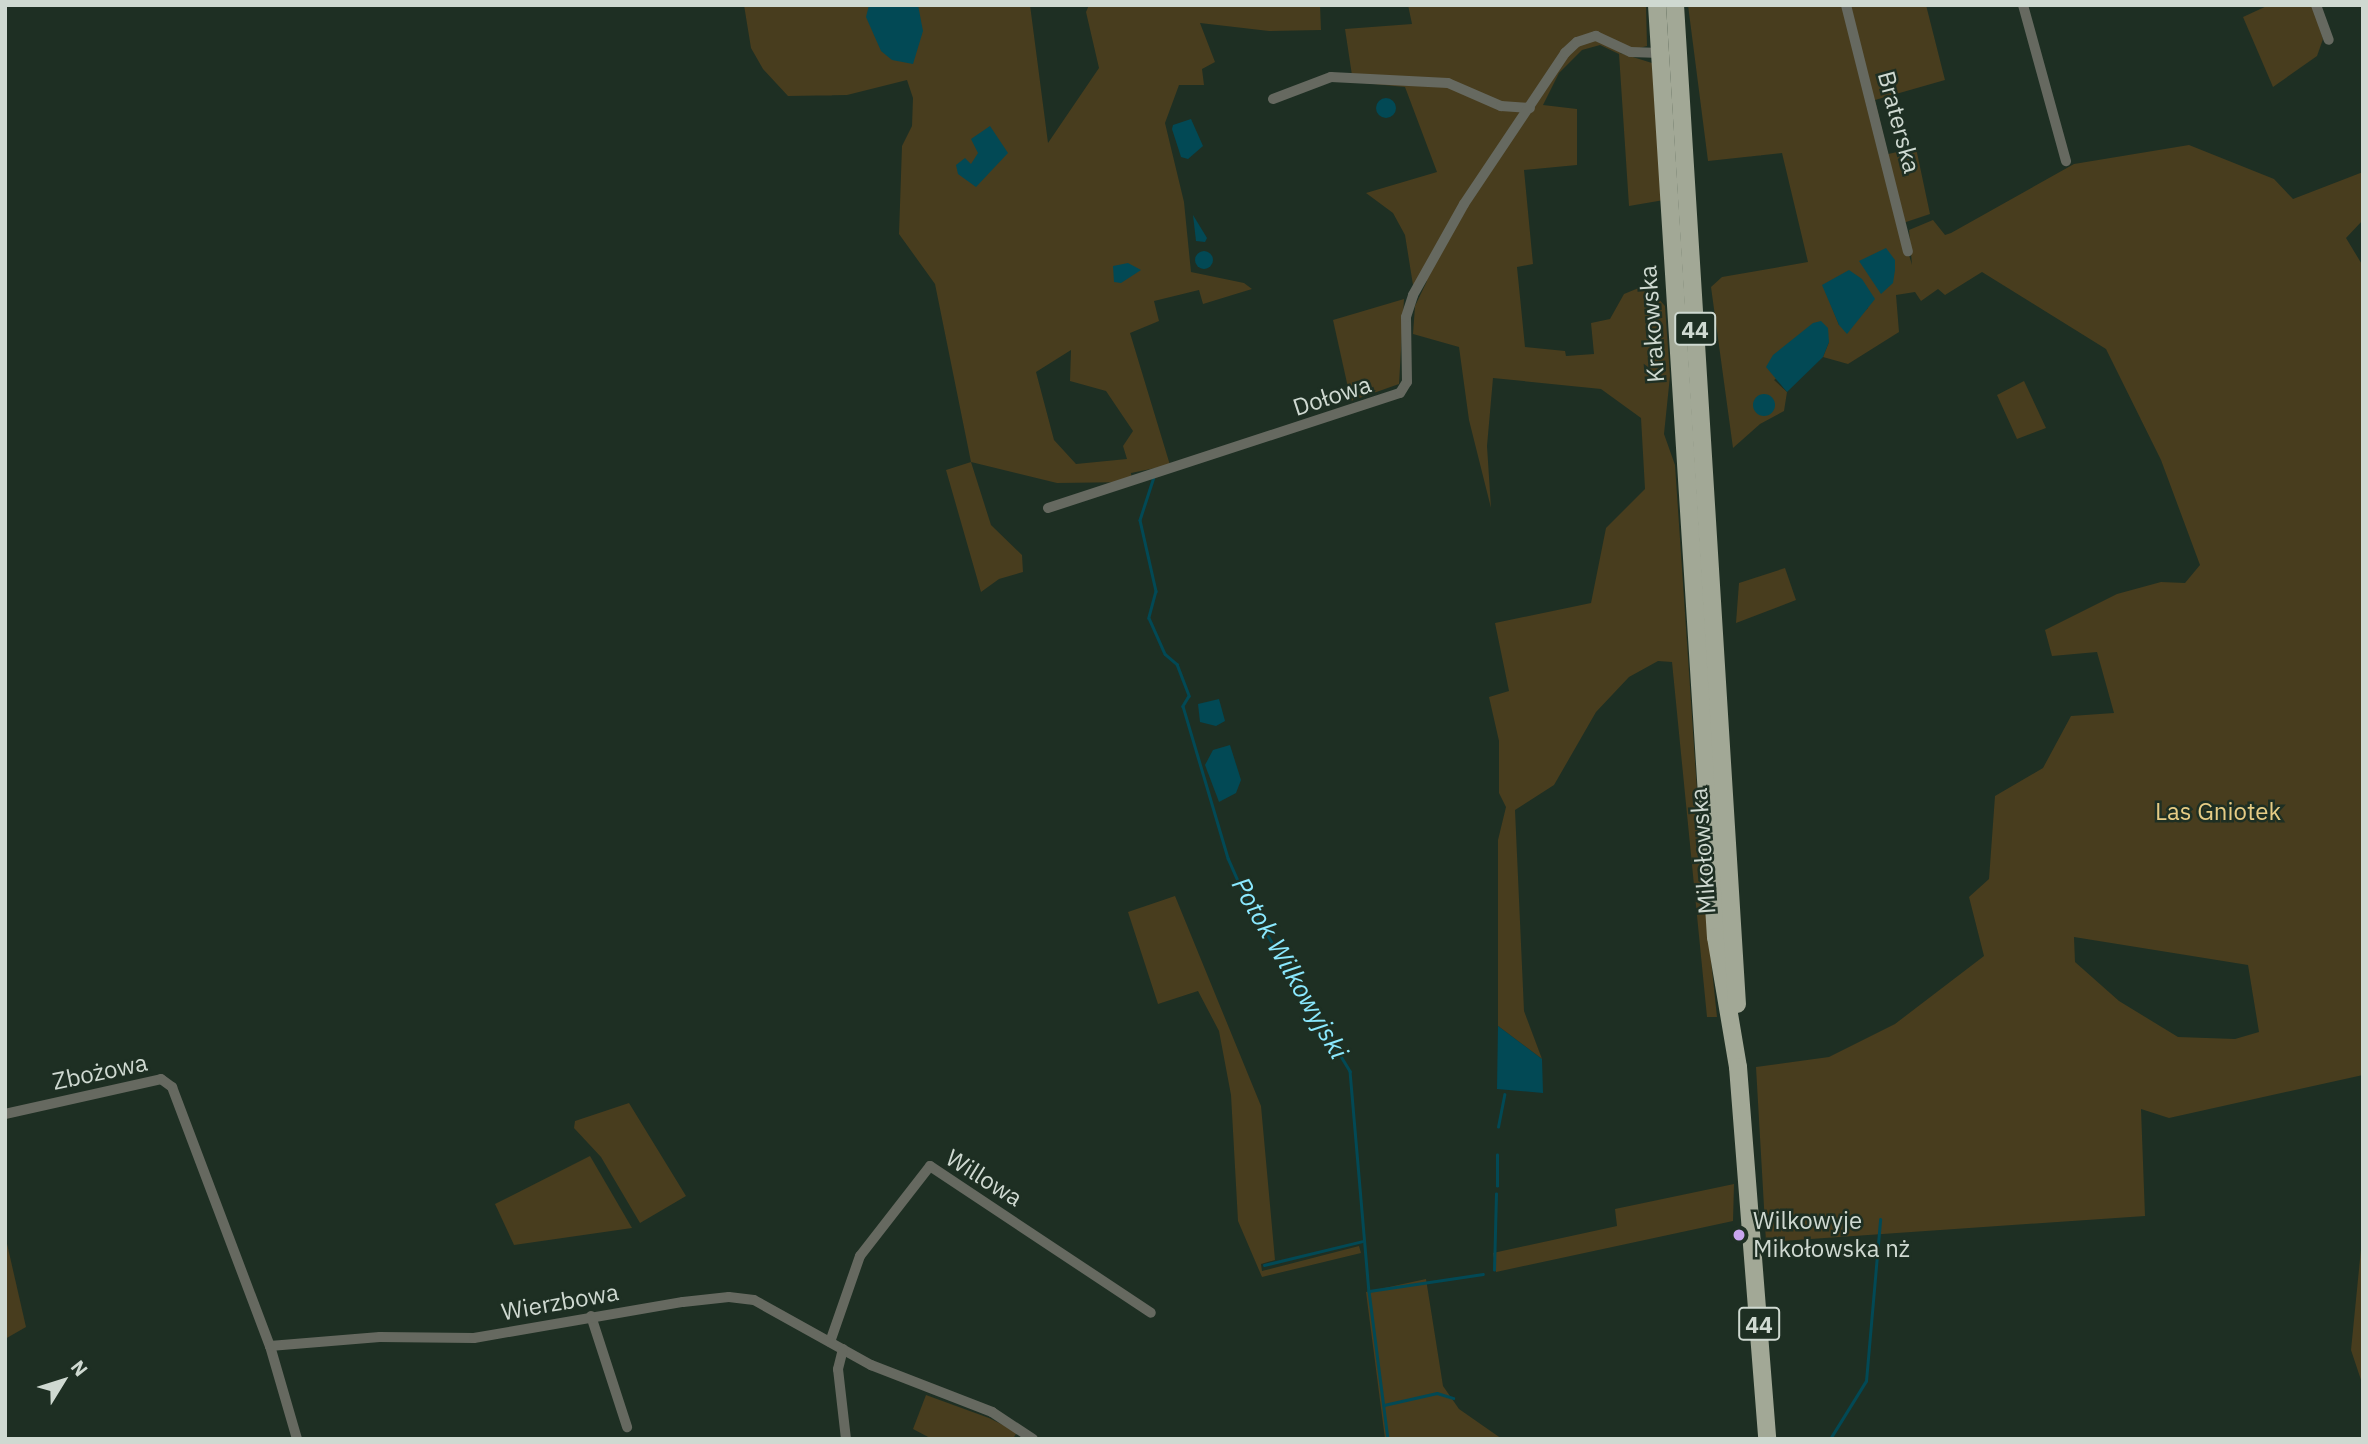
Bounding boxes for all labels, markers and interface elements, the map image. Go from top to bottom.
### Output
street label: Braterska [1872,68,1926,176]
street label: Krakowska [1634,264,1670,384]
road number: 44 [1674,310,1716,348]
street label: Dołowa [1289,370,1375,422]
street label: Mikołowska [1684,787,1722,915]
park label: Las Gniotek [2155,798,2281,826]
water label: Potok Wilkowyjski [1225,871,1355,1065]
street label: Zbożowa [50,1048,150,1096]
street label: Willowa [940,1143,1028,1213]
place label: Wilkowyje Mikołowska nż [1753,1207,1910,1263]
marker: Wilkowyje Mikołowska nż [1731,1227,1747,1243]
street label: Wierzbowa [499,1278,621,1326]
road number: 44 [1738,1304,1780,1344]
north arrow [28,1346,98,1416]
text: N [66,1355,93,1381]

